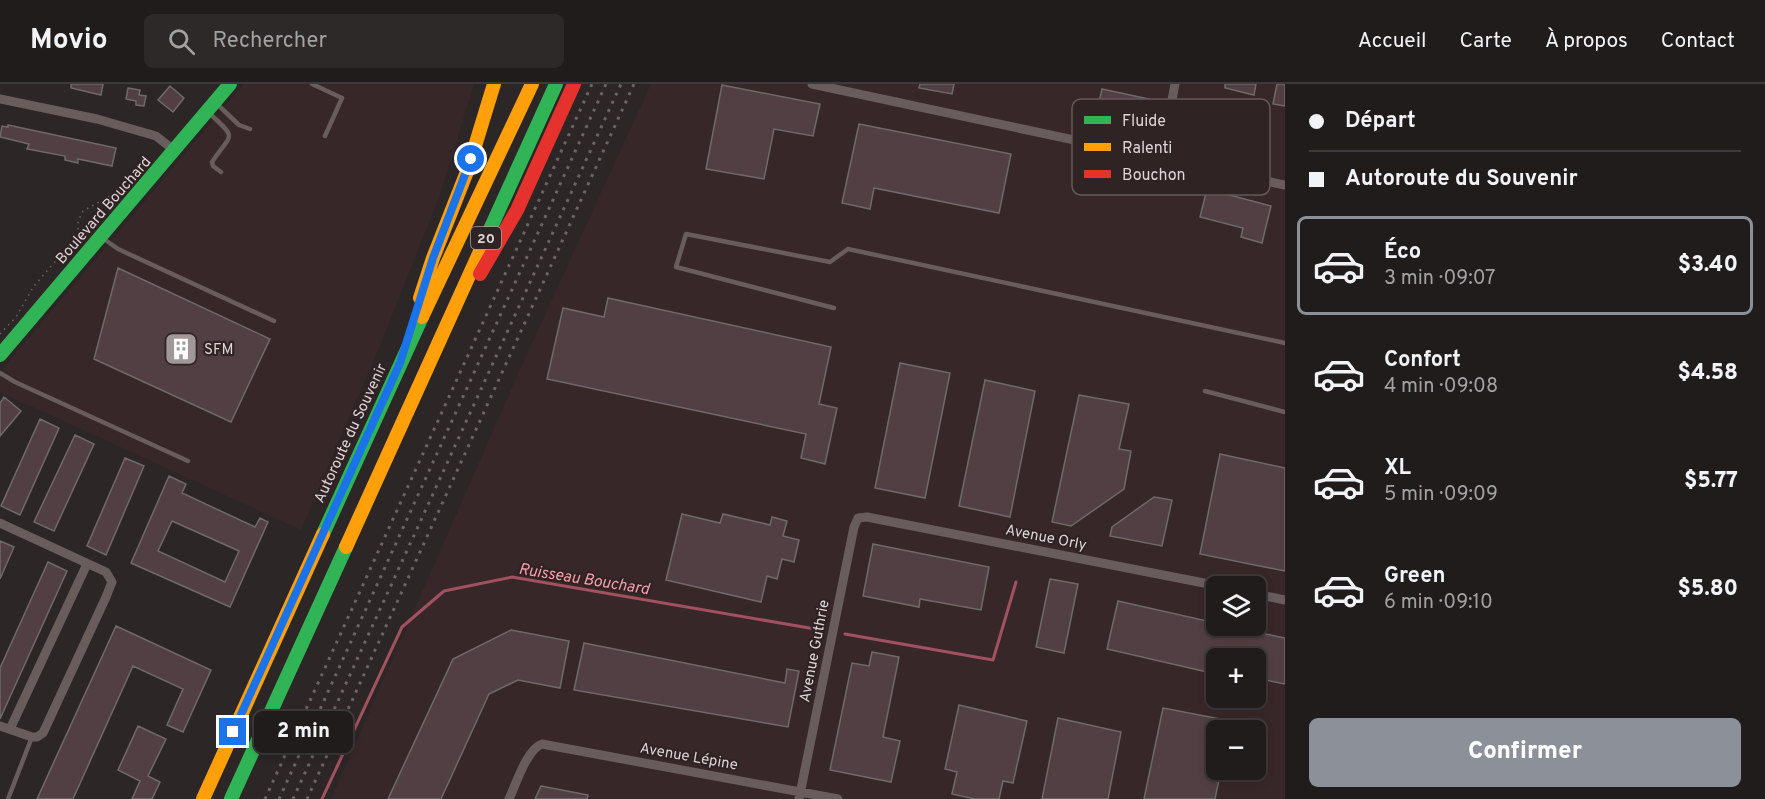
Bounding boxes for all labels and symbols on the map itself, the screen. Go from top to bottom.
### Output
legend [1072,99,1270,195]
text: Fluide [1122,112,1166,132]
text: Ralenti [1122,139,1172,159]
route start [457,145,484,172]
street label: Boulevard Bouchard [52,153,156,269]
text: Bouchon [1122,166,1186,186]
road number: 20 [471,227,501,249]
building icon: SFM [163,331,199,367]
place label: SFM [204,341,233,360]
street label: Autoroute du Souvenir [311,361,392,506]
street label: Avenue Orly [1004,521,1088,556]
water label: Ruisseau Bouchard [517,560,652,600]
street label: Avenue Guthrie [796,598,835,704]
callout: 2 min [254,711,353,753]
route end [219,718,246,745]
street label: Avenue Lépine [638,740,739,775]

